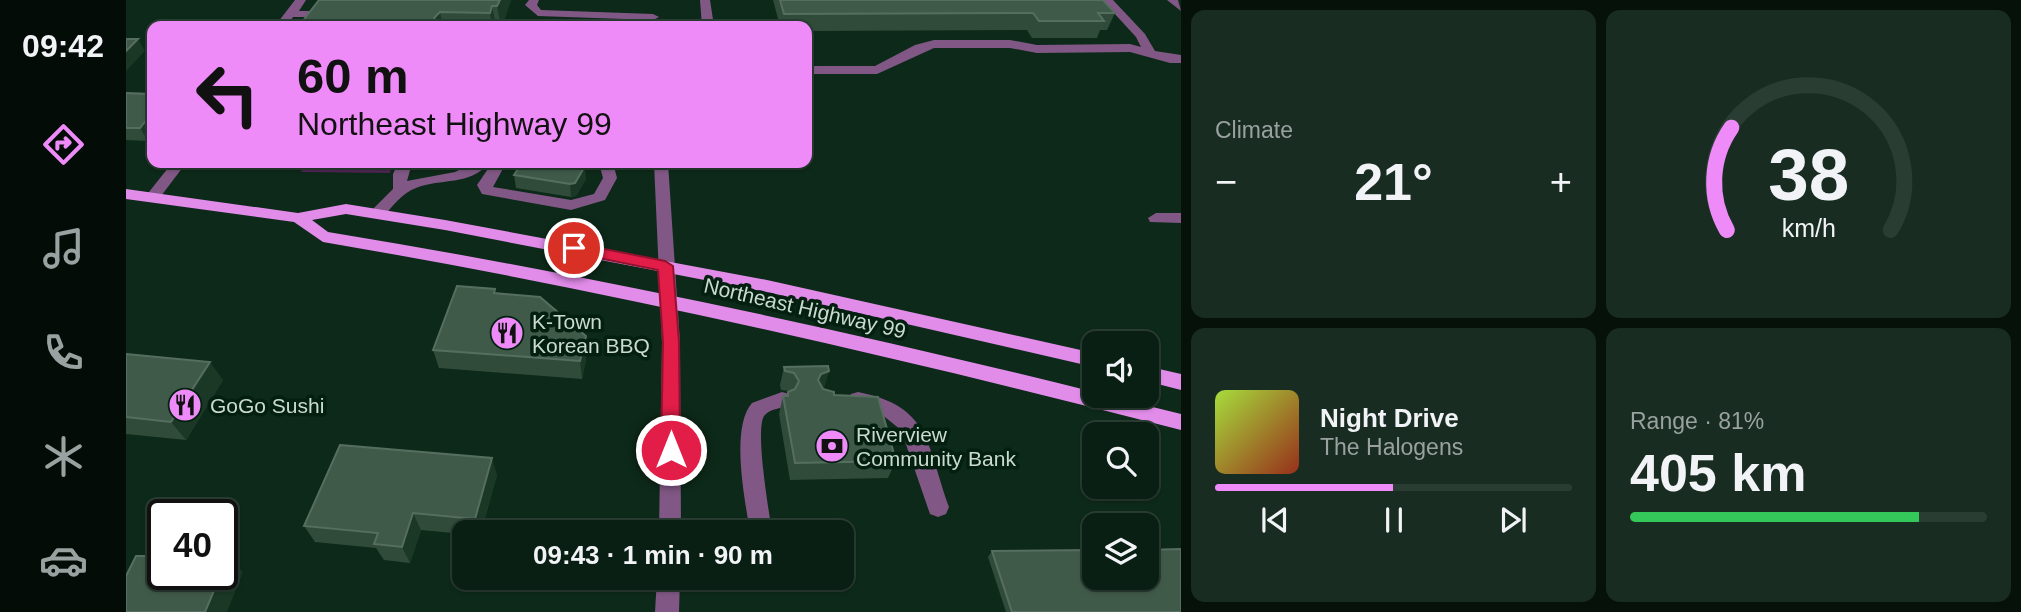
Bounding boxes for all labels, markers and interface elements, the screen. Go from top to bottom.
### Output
text: 09:42 [22,28,104,64]
icon: left [182,49,273,140]
text: 60 m [297,49,409,103]
text: Northeast Highway 99 [297,106,612,142]
text: Climate [1215,117,1293,143]
icon: directions [39,120,88,169]
text: 38 [1768,134,1849,215]
text: 21° [1354,153,1433,211]
text: − [1215,161,1237,203]
text: + [1550,161,1572,203]
text: km/h [1781,214,1836,242]
pin [544,218,604,278]
icon: music [39,224,88,273]
icon: arrive [555,229,593,267]
street label: Northeast Highway 99 [702,274,908,342]
place label: K-Town Korean BBQ [532,310,650,357]
restaurant icon: K-Town Korean BBQ [488,314,526,352]
icon: phone [39,328,88,377]
map controls [1082,331,1159,590]
button: sound [1082,331,1159,408]
restaurant icon: GoGo Sushi [166,386,204,424]
place label: GoGo Sushi [210,394,324,417]
text: Night Drive [1320,403,1459,433]
text: Range · 81% [1630,408,1764,434]
position arrow [634,413,708,487]
button: search [1082,422,1159,499]
place label: Riverview Community Bank [856,423,1016,470]
bank icon: Riverview Community Bank [813,427,851,465]
icon: climate [39,432,88,481]
text: The Halogens [1320,434,1463,460]
text: 405 km [1630,444,1806,502]
speed limit sign: 40 [147,499,238,590]
icon: previous [1256,501,1294,539]
icon: pause [1375,501,1413,539]
icon: next [1494,501,1532,539]
button: layers [1082,513,1159,590]
icon: car [39,536,88,585]
text: 09:43 · 1 min · 90 m [533,540,773,570]

